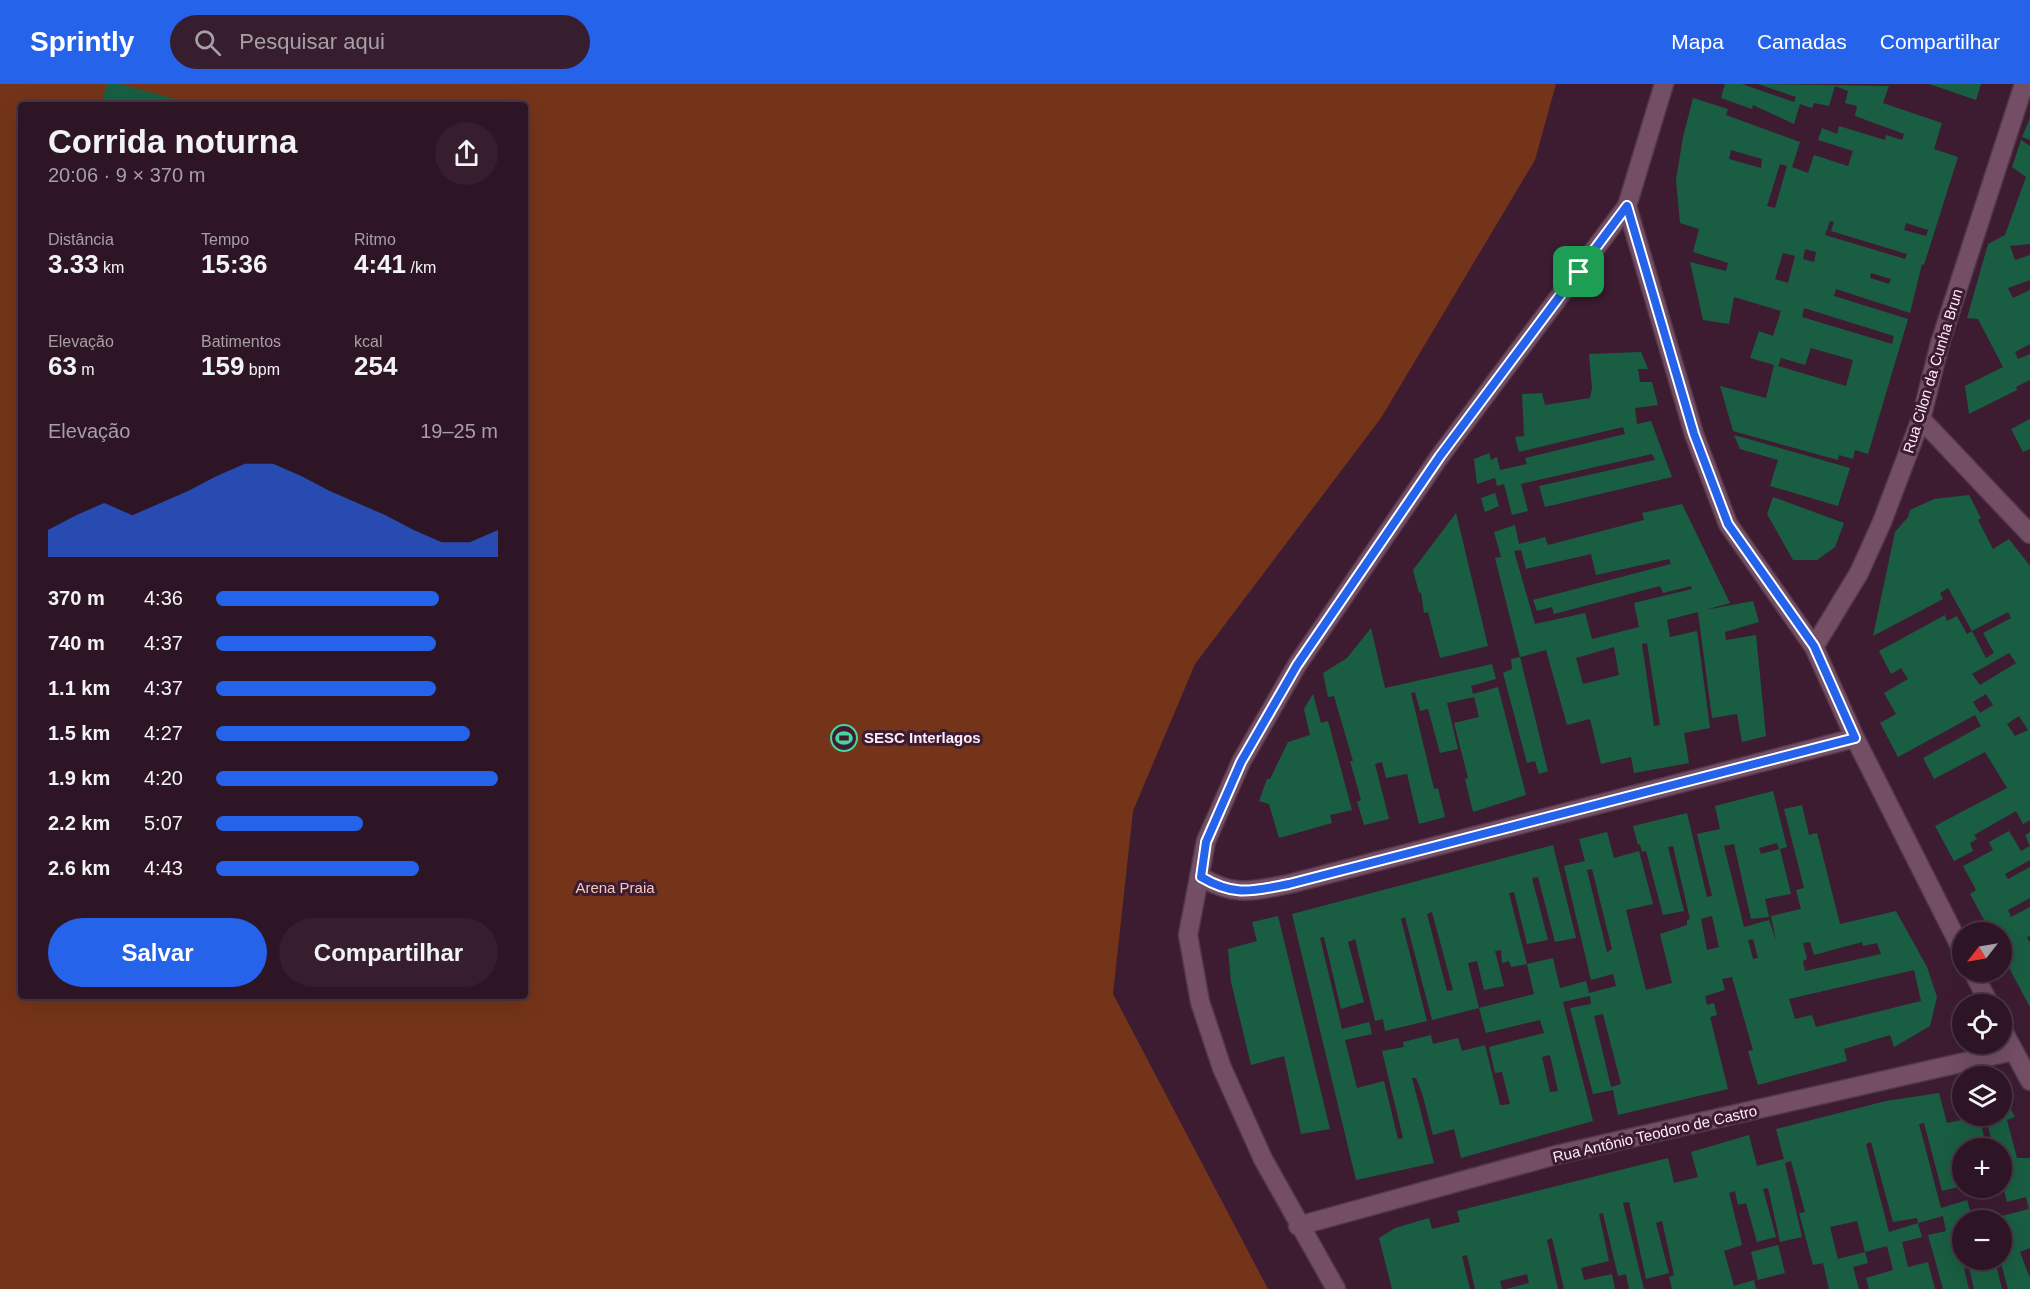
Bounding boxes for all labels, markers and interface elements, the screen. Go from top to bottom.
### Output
search box [170,15,590,69]
text: Sprintly [30,26,134,57]
icon: search [191,26,224,59]
text: Pesquisar aqui [239,29,385,54]
text: Mapa [1671,30,1724,53]
text: Camadas [1757,30,1847,53]
text: Compartilhar [1880,30,2000,53]
button: share [435,122,498,185]
text: Corrida noturna [48,123,297,160]
text: 20:06 · 9 × 370 m [48,164,205,186]
text: Distância [48,231,114,248]
text: Tempo [201,231,249,248]
text: Ritmo [354,231,396,248]
pin [1553,246,1604,297]
text: 3.33 [48,249,99,279]
text: 15:36 [201,249,268,279]
text: 4:41 [354,249,406,279]
icon: arrive [1562,255,1595,288]
text: km [99,259,124,276]
text: /km [406,259,436,276]
street label: Rua Cilon da Cunha Brun [1899,287,1966,455]
text: Elevação [48,333,114,350]
text: Batimentos [201,333,281,350]
text: kcal [354,333,382,350]
text: 63 [48,351,77,381]
text: 159 [201,351,244,381]
text: 254 [354,351,397,381]
text: m [77,361,95,378]
text: bpm [244,361,280,378]
text: Elevação [48,420,130,442]
text: 19–25 m [420,420,498,442]
text: 370 m [48,587,105,609]
text: 4:36 [144,587,183,609]
text: 740 m [48,632,105,654]
text: 4:37 [144,632,183,654]
text: 1.1 km [48,677,110,699]
text: 4:37 [144,677,183,699]
text: 1.5 km [48,722,110,744]
text: 4:27 [144,722,183,744]
sports icon: SESC Interlagos [829,723,859,753]
place label: SESC Interlagos [864,729,981,746]
text: 1.9 km [48,767,110,789]
text: 4:20 [144,767,183,789]
text: 2.2 km [48,812,110,834]
text: 5:07 [144,812,183,834]
text: 2.6 km [48,857,110,879]
text: 4:43 [144,857,183,879]
park label: Arena Praia [575,879,655,896]
button: Salvar [48,918,267,987]
button: Compartilhar [279,918,498,987]
north arrow [1952,922,2012,982]
map controls [1952,922,2012,1270]
button: locate [1952,994,2012,1054]
button: layers [1952,1066,2012,1126]
street label: Rua Antônio Teodoro de Castro [1551,1102,1759,1165]
button: + [1952,1138,2012,1198]
button: − [1952,1210,2012,1270]

